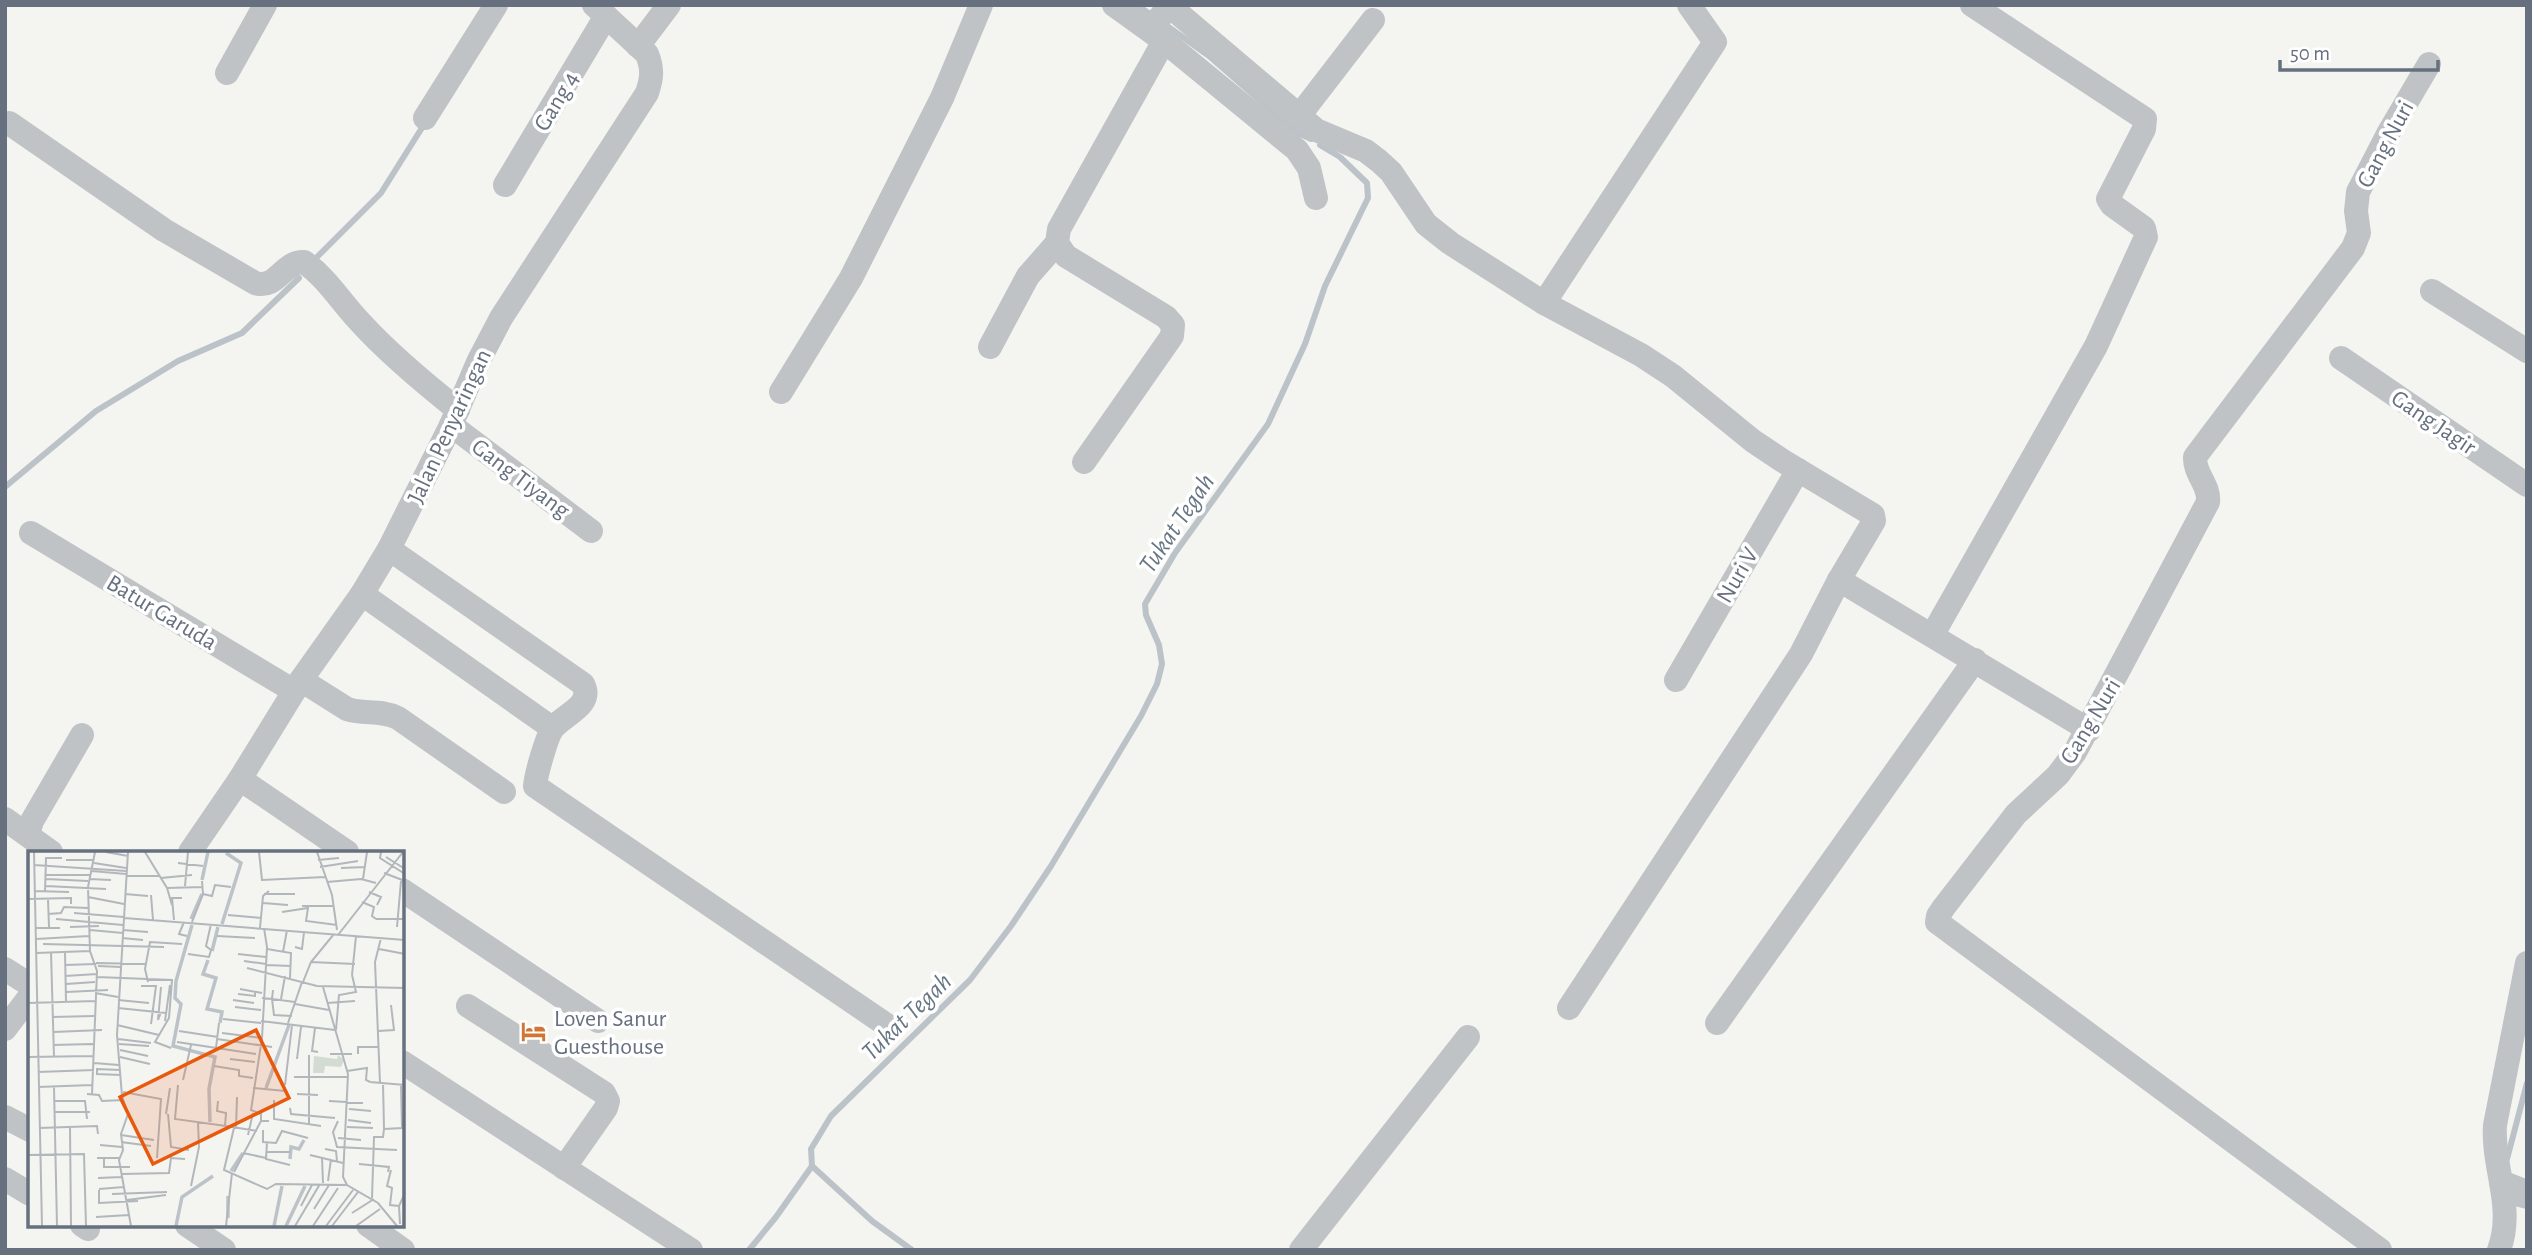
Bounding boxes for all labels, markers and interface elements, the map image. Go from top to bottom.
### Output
scale bar [2280,28,2438,72]
text: 50 m [2290,43,2330,64]
street label: Gang 4 [530,68,584,135]
street label: Gang Nuri [2353,97,2419,192]
street label: Jalan Penyaringan [404,346,496,507]
street label: Gang Jagir [2387,386,2480,460]
street label: Gang Tiyang [467,434,574,523]
water label: Tukat Tegah [1134,469,1219,578]
street label: Nuri V [1713,543,1763,607]
street label: Batur Garuda [102,571,221,655]
street label: Gang Nuri [2056,675,2126,768]
inset map [28,851,404,1227]
water label: Tukat Tegah [857,968,957,1066]
place label: Loven Sanur Guesthouse [554,1007,666,1059]
hotel icon: Loven Sanur Guesthouse [520,1018,548,1046]

